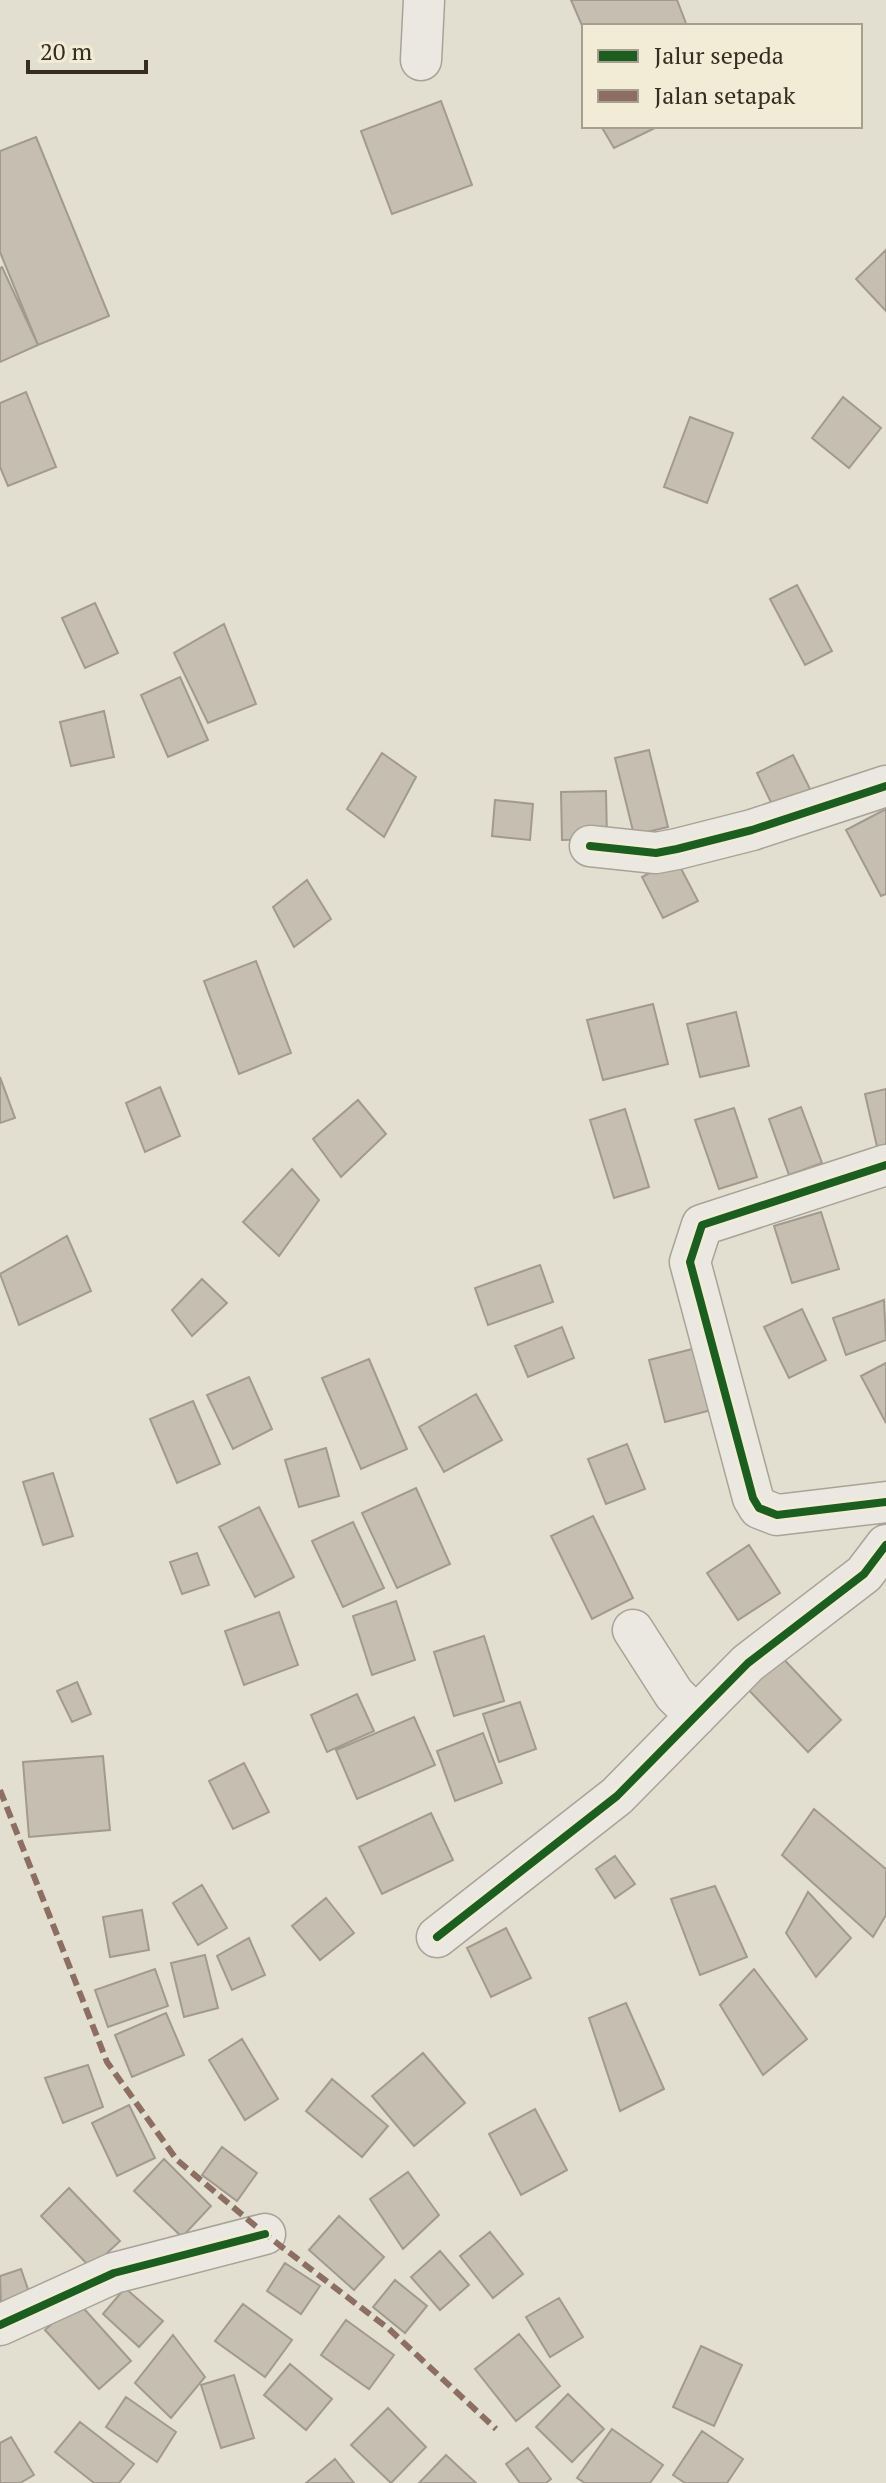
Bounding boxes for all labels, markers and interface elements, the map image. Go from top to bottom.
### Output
scale bar [28,24,146,74]
legend [582,24,862,128]
text: 20 m [40,35,92,67]
text: Jalur sepeda [654,39,784,71]
text: Jalan setapak [654,79,796,111]

